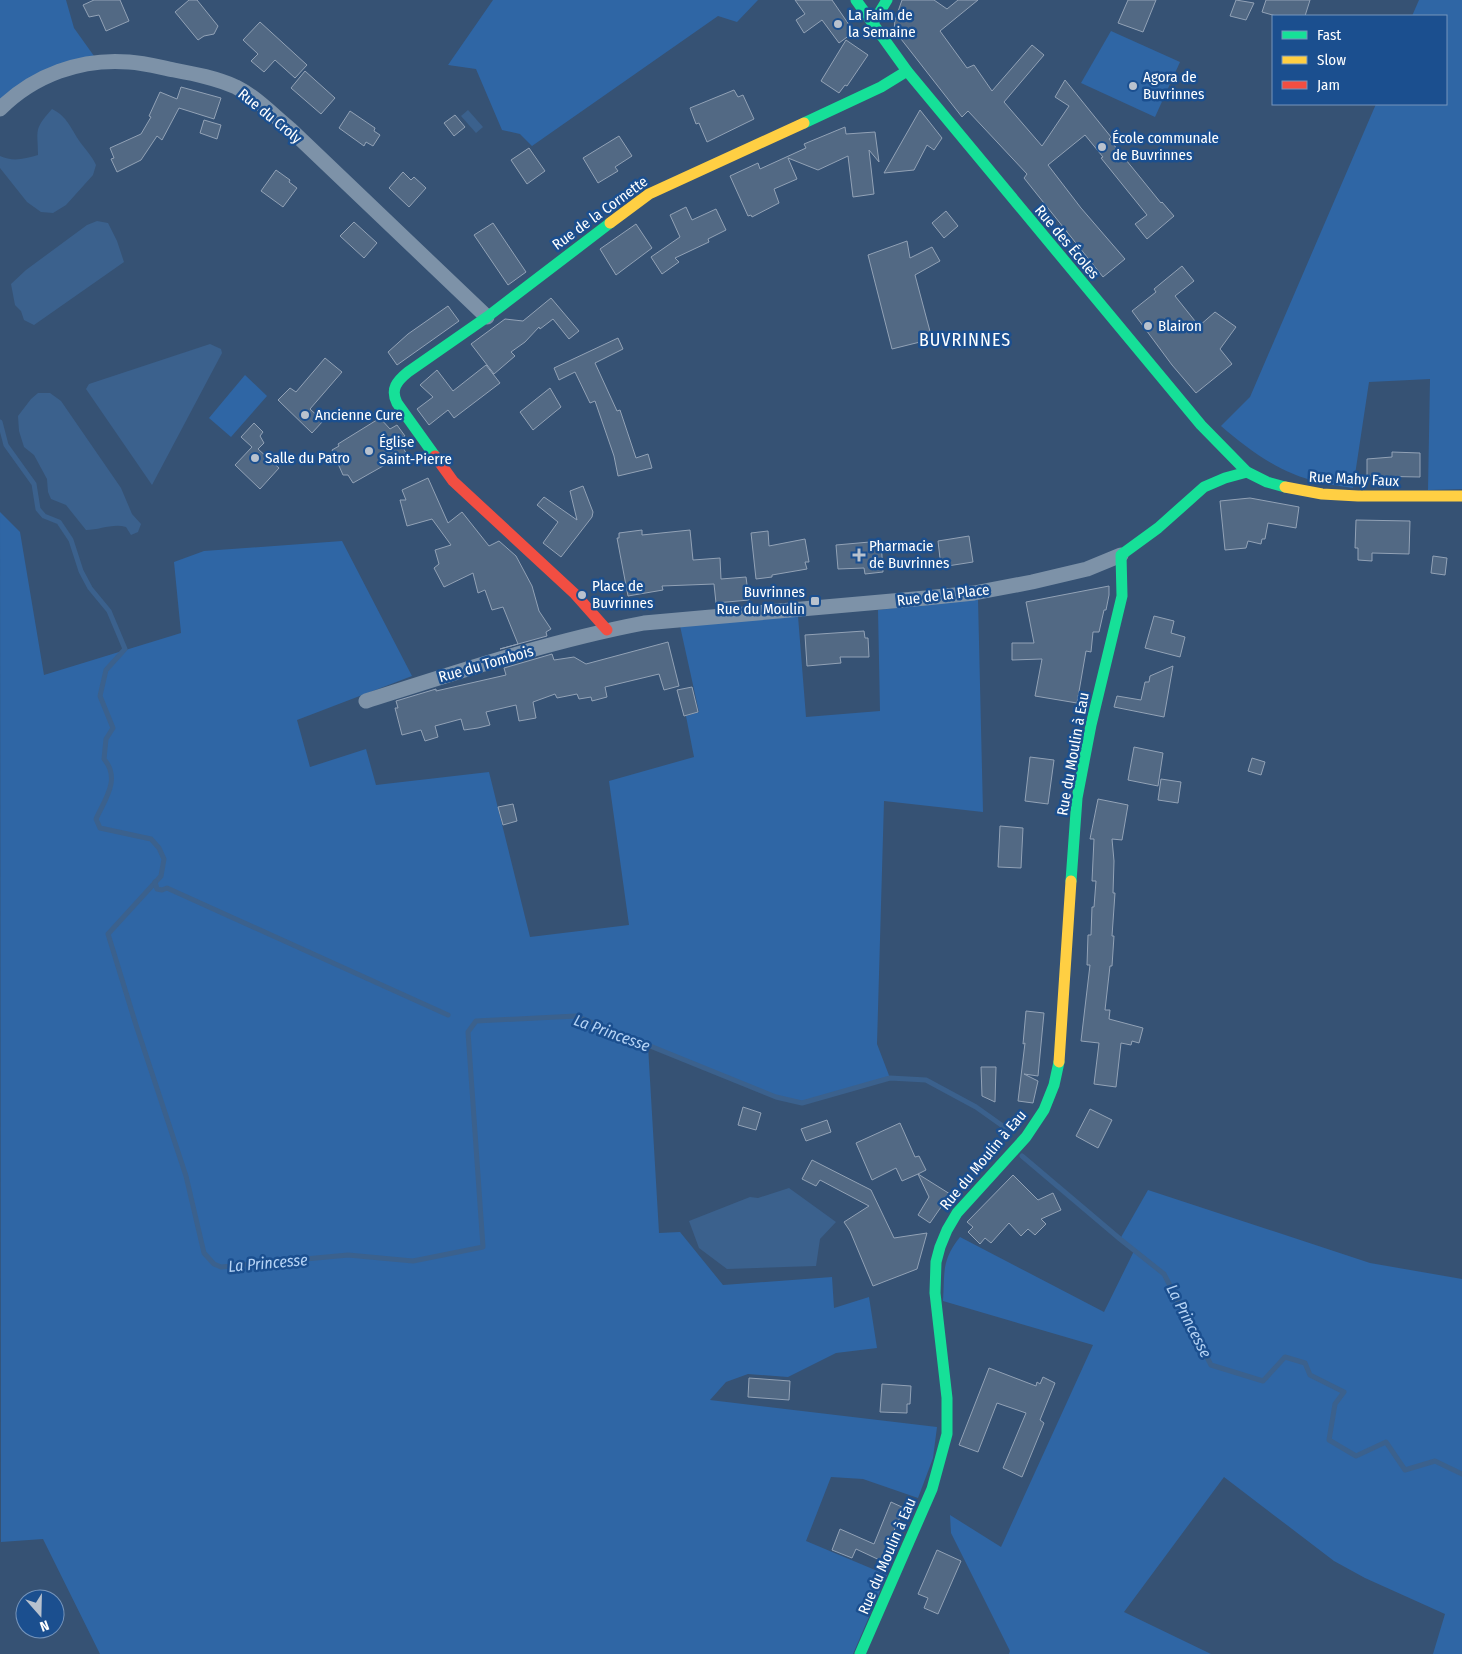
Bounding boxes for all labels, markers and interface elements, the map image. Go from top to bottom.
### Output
place label: La Faim de la Semaine [848,6,916,41]
legend [1272,15,1447,105]
marker: La Faim de la Semaine [832,18,844,30]
text: Fast [1317,26,1341,44]
text: Slow [1317,51,1346,69]
place label: Agora de Buvrinnes [1143,68,1204,103]
text: Jam [1317,76,1340,94]
marker: Agora de Buvrinnes [1127,80,1139,92]
street label: Rue du Croly [234,85,306,147]
place label: École communale de Buvrinnes [1112,129,1219,164]
marker: École communale de Buvrinnes [1096,141,1108,153]
street label: Rue de la Cornette [549,172,651,254]
street label: Rue des Écoles [1031,201,1103,283]
place label: Blairon [1158,317,1202,335]
marker: Blairon [1142,320,1154,332]
district label: BUVRINNES [919,329,1011,351]
place label: Ancienne Cure [315,406,403,424]
marker: Ancienne Cure [299,409,311,421]
place label: Église Saint-Pierre [379,433,452,468]
marker: Église Saint-Pierre [363,445,375,457]
place label: Salle du Patro [265,449,350,467]
marker: Salle du Patro [249,452,261,464]
street label: Rue Mahy Faux [1308,468,1400,490]
place label: Pharmacie de Buvrinnes [869,537,949,572]
marker: Pharmacie de Buvrinnes [853,549,865,561]
place label: Place de Buvrinnes [592,577,653,612]
street label: Rue de la Place [896,580,990,610]
place label: Buvrinnes Rue du Moulin [717,583,805,618]
marker: Place de Buvrinnes [576,589,588,601]
marker: Buvrinnes Rue du Moulin [809,595,821,607]
street label: Rue du Tombois [436,642,536,686]
street label: Rue du Moulin à Eau [1053,691,1093,817]
water label: La Princesse [571,1010,653,1056]
street label: Rue du Moulin à Eau [936,1106,1030,1214]
water label: La Princesse [228,1250,309,1276]
water label: La Princesse [1162,1281,1216,1361]
street label: Rue du Moulin à Eau [854,1495,920,1617]
north arrow [15,1589,65,1639]
text: N [37,1616,51,1635]

